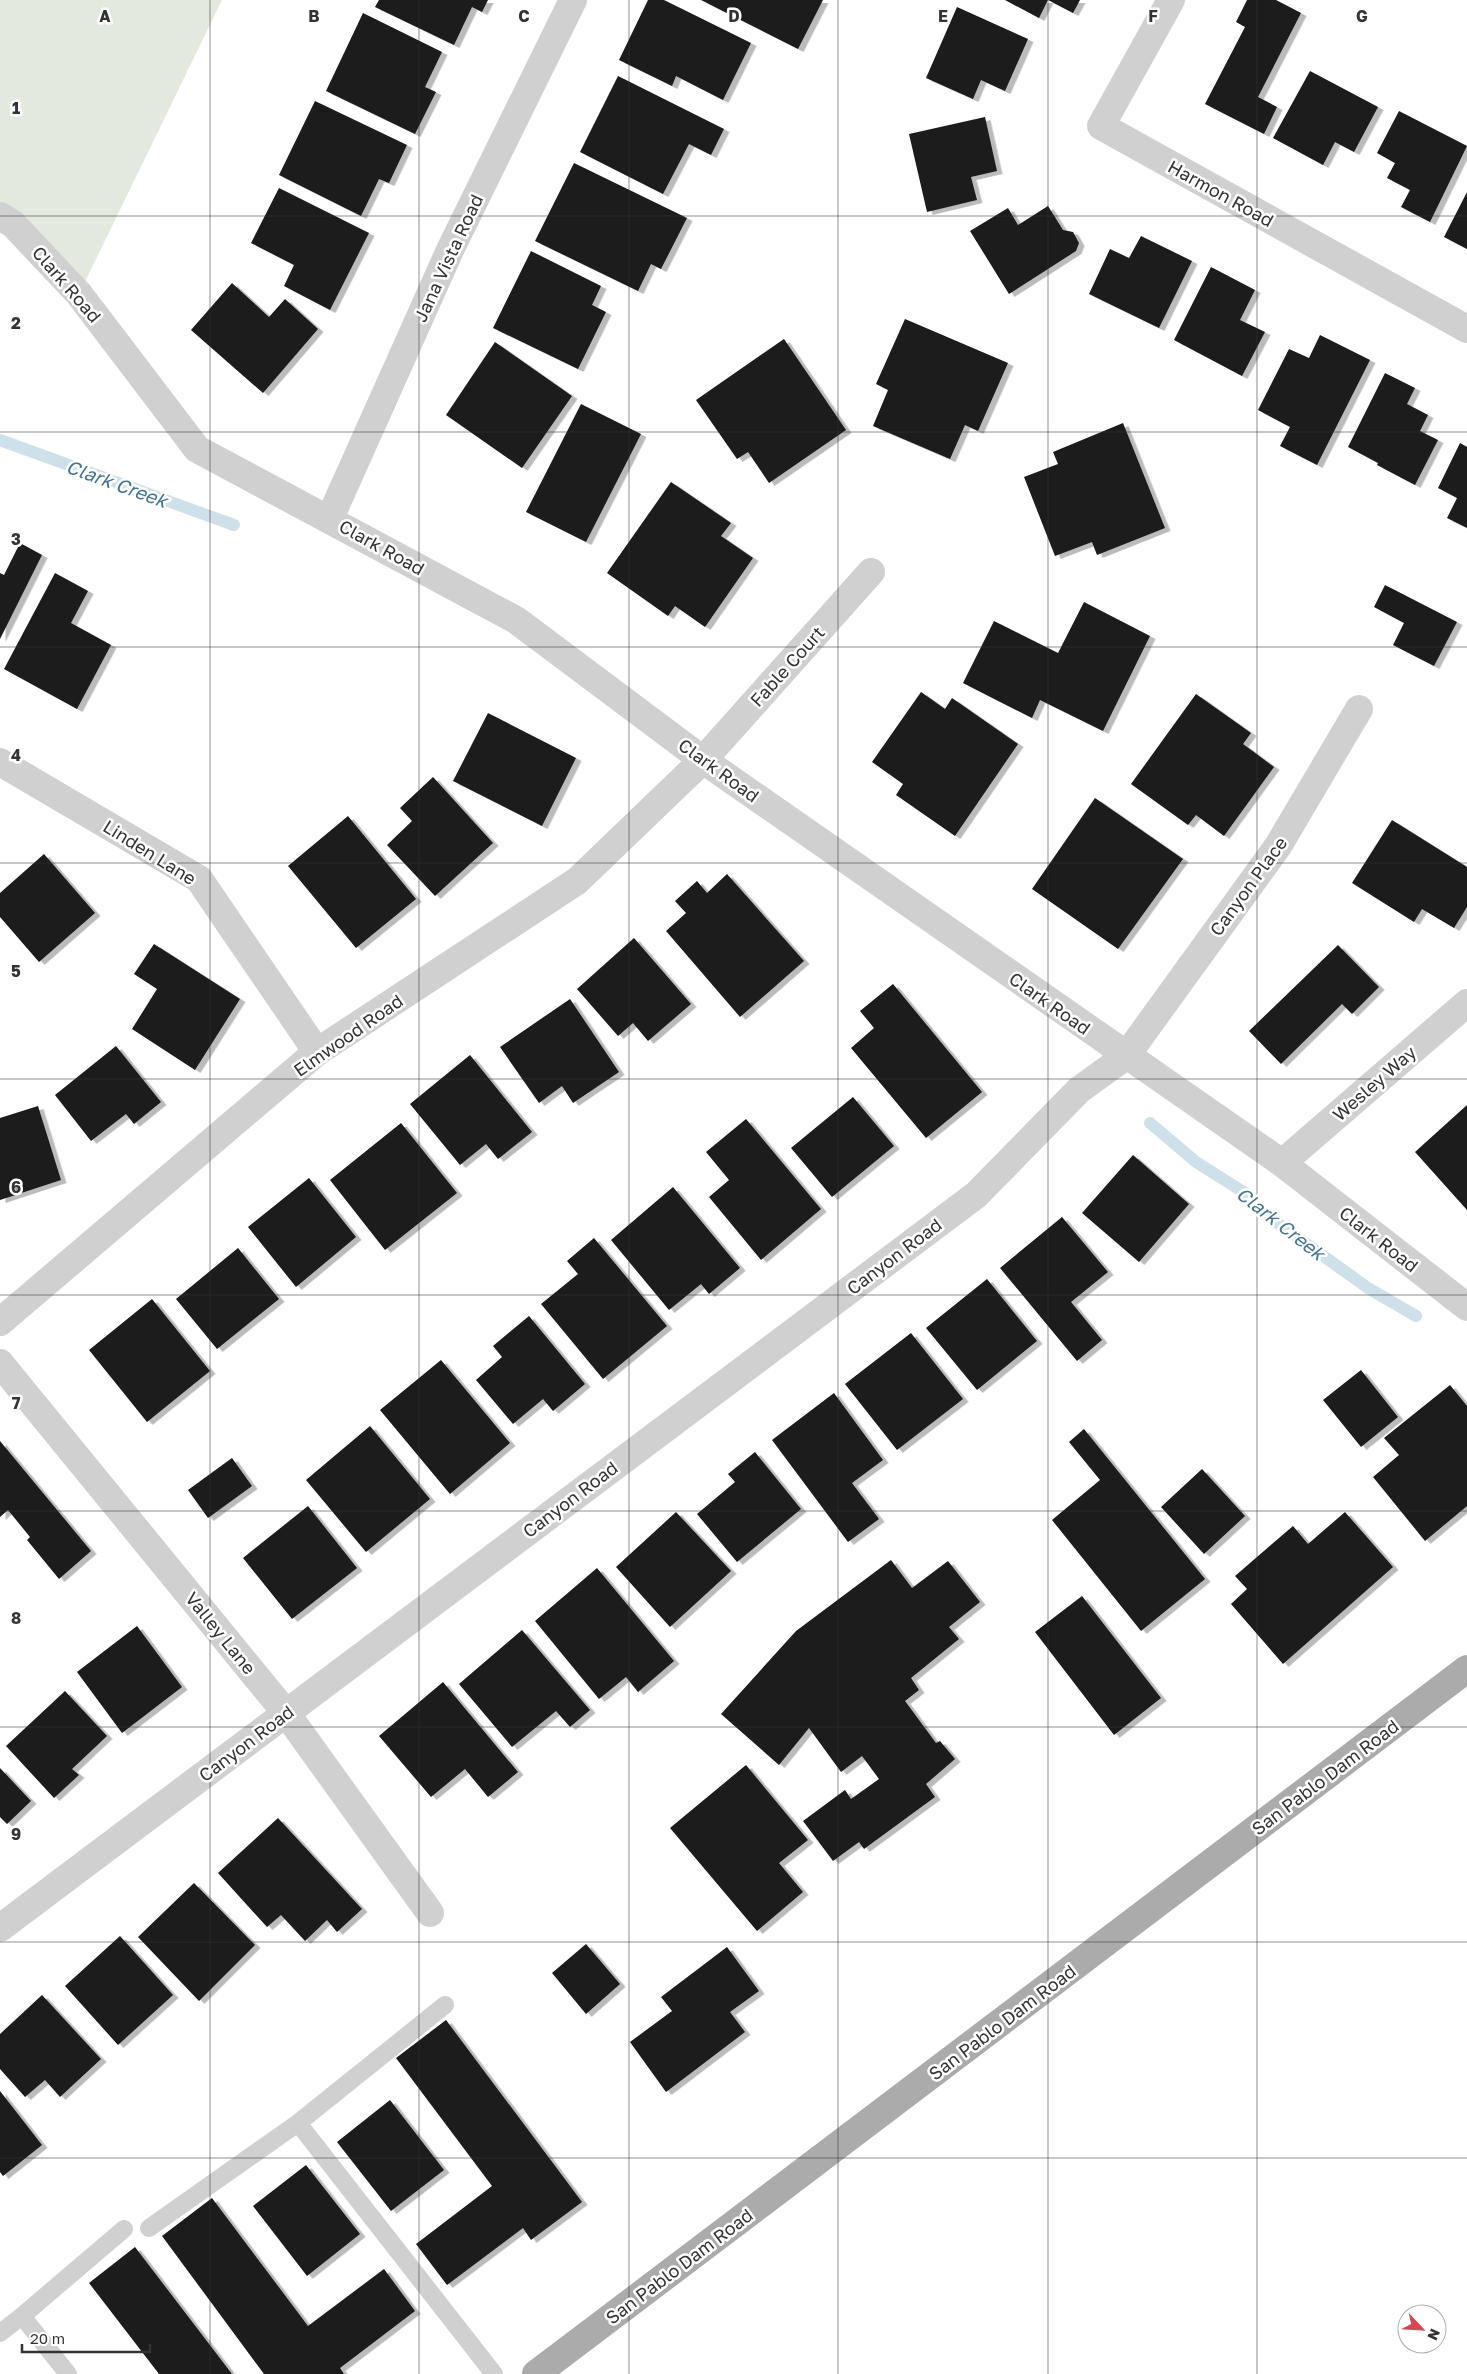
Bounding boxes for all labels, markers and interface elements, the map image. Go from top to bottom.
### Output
text: A [99,6,111,26]
text: B [308,6,320,26]
text: C [518,6,530,26]
text: D [728,6,740,26]
text: E [938,6,948,26]
text: F [1148,6,1158,26]
text: G [1356,6,1368,26]
text: 1 [12,98,20,118]
street label: Harmon Road [1164,155,1278,231]
street label: Jana Vista Road [409,191,487,325]
street label: Clark Road [28,241,106,327]
text: 2 [11,313,21,333]
water label: Clark Creek [63,454,173,513]
street label: Clark Road [336,515,428,579]
text: 3 [11,529,21,549]
street label: Fable Court [745,621,829,711]
street label: Clark Road [675,733,763,807]
text: 4 [11,745,21,765]
street label: Linden Lane [99,815,201,889]
street label: Canyon Place [1205,832,1291,940]
text: 5 [11,961,21,981]
street label: Clark Road [1005,967,1095,1039]
street label: Elmwood Road [289,989,407,1081]
street label: Wesley Way [1328,1041,1420,1125]
text: 6 [11,1177,21,1197]
water label: Clark Creek [1232,1181,1331,1266]
street label: Clark Road [1335,1201,1423,1277]
street label: Canyon Road [842,1213,946,1299]
text: 7 [12,1393,21,1413]
street label: Canyon Road [518,1456,622,1542]
street label: Valley Lane [181,1587,261,1679]
text: 8 [11,1608,21,1628]
street label: Canyon Road [194,1700,298,1786]
street label: San Pablo Dam Road [1247,1715,1403,1839]
text: 9 [11,1824,21,1844]
street label: San Pablo Dam Road [924,1960,1080,2084]
street label: San Pablo Dam Road [601,2204,757,2328]
north arrow [1397,2304,1447,2354]
scale bar [22,2322,150,2354]
text: N [1424,2326,1444,2343]
text: 20 m [30,2329,65,2347]

